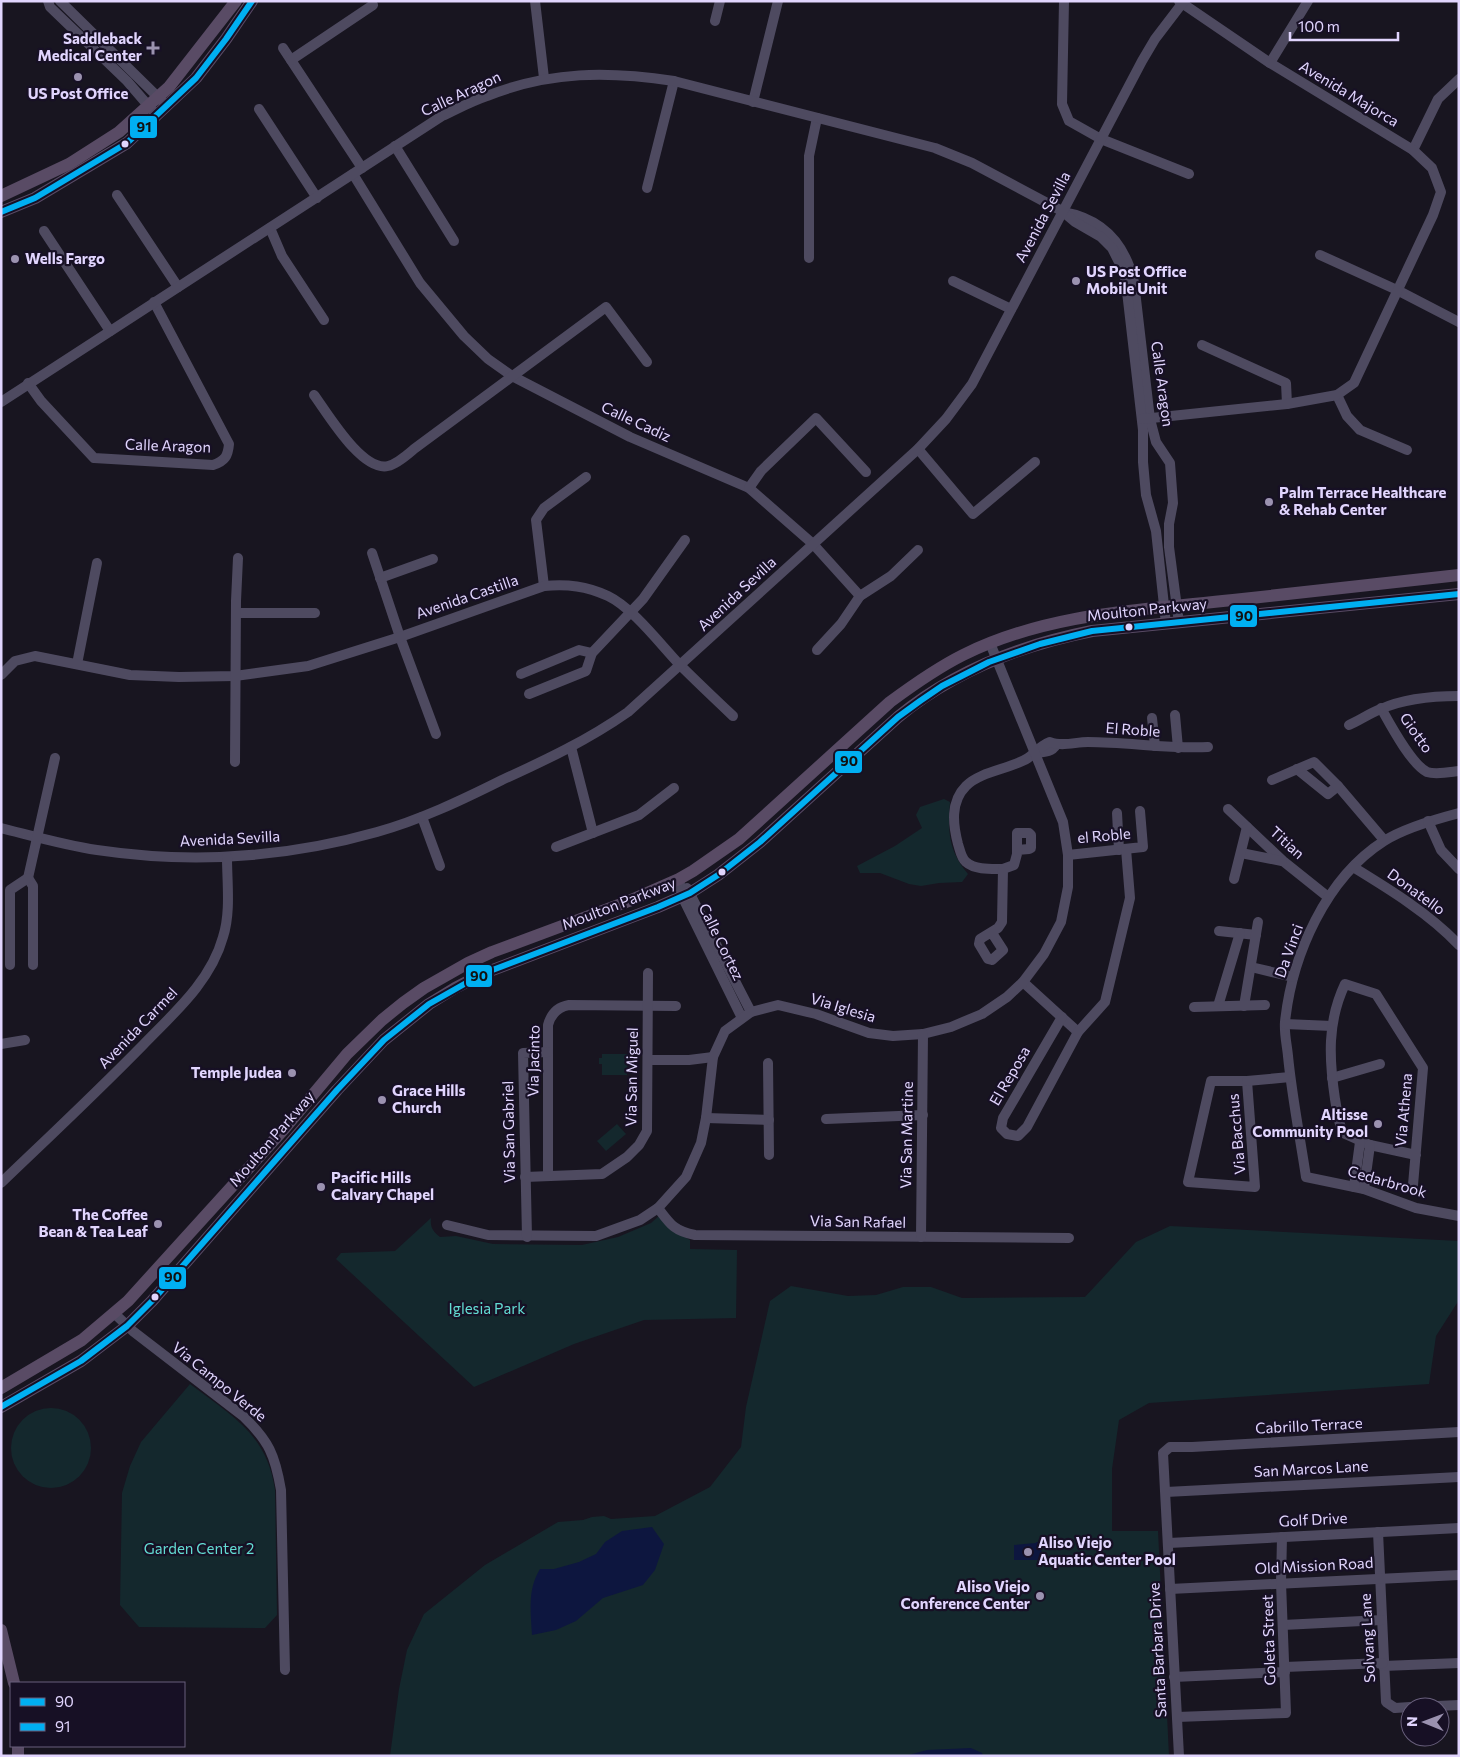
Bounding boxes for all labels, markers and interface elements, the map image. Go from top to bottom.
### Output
scale bar [1290,10,1398,42]
text: 100 m [1298,17,1340,35]
place label: Saddleback Medical Center [37,29,142,64]
marker: Saddleback Medical Center [146,41,160,55]
street label: Avenida Majorca [1297,56,1402,130]
street label: Calle Aragon [418,67,503,119]
marker: US Post Office [72,71,84,83]
place label: US Post Office [28,84,128,102]
line badge: 91 [129,115,158,139]
text: 91 [137,118,151,135]
unlabelled marker [120,139,130,149]
street label: Avenida Sevilla [1011,168,1074,265]
place label: Wells Fargo [25,249,105,267]
marker: Wells Fargo [9,253,21,265]
place label: US Post Office Mobile Unit [1086,262,1187,297]
marker: US Post Office Mobile Unit [1070,275,1082,287]
street label: Calle Aragon [1148,340,1178,428]
street label: Calle Cadiz [599,397,674,445]
street label: Calle Aragon [125,435,211,455]
place label: Palm Terrace Healthcare & Rehab Center [1279,483,1447,518]
marker: Palm Terrace Healthcare & Rehab Center [1263,496,1275,508]
street label: Avenida Sevilla [693,552,779,634]
street label: Avenida Castilla [413,570,520,622]
street label: Moulton Parkway [1086,594,1208,624]
line badge: 90 [1229,604,1258,628]
text: 90 [1235,607,1253,624]
unlabelled marker [1124,622,1134,632]
street label: Giotto [1397,709,1437,756]
street label: El Roble [1105,718,1161,740]
line badge: 90 [834,750,863,774]
text: 90 [840,752,858,769]
street label: Titian [1267,822,1309,862]
street label: el Roble [1076,824,1132,846]
street label: Avenida Sevilla [179,826,281,850]
street label: Donatello [1384,864,1449,918]
unlabelled marker [717,867,727,877]
street label: Moulton Parkway [559,873,678,933]
street label: Calle Cortez [696,900,748,983]
street label: Da Vinci [1270,921,1306,980]
line badge: 90 [465,964,493,988]
text: 90 [470,967,488,984]
street label: Avenida Carmel [94,983,181,1072]
street label: Via Iglesia [808,989,878,1026]
street label: Via Jacinto [523,1025,543,1097]
street label: Via San Miguel [621,1027,641,1127]
street label: El Reposa [985,1043,1033,1108]
place label: Temple Judea [191,1063,282,1081]
marker: Temple Judea [286,1067,298,1079]
street label: Via Athena [1391,1072,1415,1147]
place label: Grace Hills Church [392,1081,466,1116]
street label: Via San Gabriel [498,1081,518,1183]
street label: Via San Martine [896,1081,916,1189]
street label: Moulton Parkway [225,1087,318,1190]
street label: Via Bacchus [1223,1093,1249,1175]
marker: Grace Hills Church [376,1094,388,1106]
place label: Altisse Community Pool [1252,1105,1368,1140]
marker: Altisse Community Pool [1372,1118,1384,1130]
street label: Cedarbrook [1346,1161,1429,1201]
place label: Pacific Hills Calvary Chapel [331,1168,434,1203]
marker: Pacific Hills Calvary Chapel [315,1181,327,1193]
place label: The Coffee Bean & Tea Leaf [39,1205,149,1240]
street label: Via San Rafael [810,1211,906,1231]
marker: The Coffee Bean & Tea Leaf [152,1218,164,1230]
line badge: 90 [158,1266,187,1290]
text: 90 [164,1268,182,1285]
unlabelled marker [150,1292,160,1302]
park label: Iglesia Park [449,1299,525,1317]
street label: Via Campo Verde [169,1338,271,1425]
street label: Cabrillo Terrace [1255,1413,1363,1437]
street label: San Marcos Lane [1253,1456,1369,1480]
street label: Golf Drive [1278,1508,1348,1530]
place label: Aliso Viejo Aquatic Center Pool [1038,1533,1176,1568]
park label: Garden Center 2 [144,1539,254,1557]
marker: Aliso Viejo Aquatic Center Pool [1022,1546,1034,1558]
street label: Old Mission Road [1254,1553,1374,1577]
place label: Aliso Viejo Conference Center [901,1577,1030,1612]
street label: Santa Barbara Drive [1144,1582,1170,1718]
marker: Aliso Viejo Conference Center [1034,1590,1046,1602]
street label: Solvang Lane [1356,1593,1378,1683]
street label: Goleta Street [1257,1594,1279,1686]
legend [10,1682,185,1747]
text: 90 [55,1692,74,1710]
north arrow [1400,1697,1450,1747]
text: N [1403,1716,1420,1727]
text: 91 [55,1717,71,1735]

